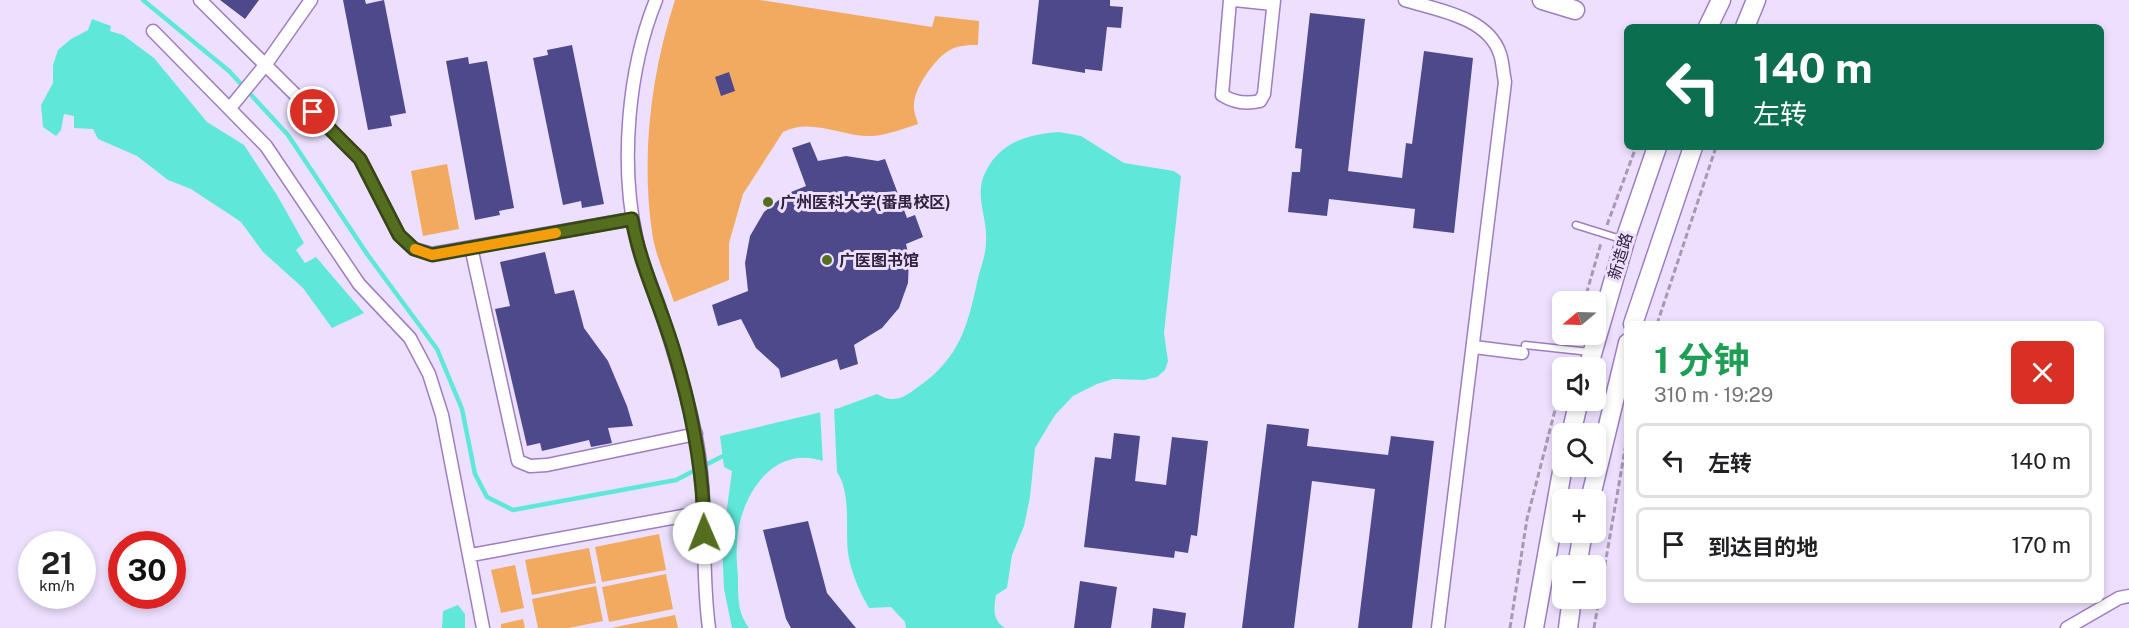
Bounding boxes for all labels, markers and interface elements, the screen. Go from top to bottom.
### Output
text: 140 m [1753,43,1873,92]
icon: left [1654,48,1732,126]
pin [287,86,338,137]
icon: arrive [296,95,329,128]
text: 左转 [1753,98,1807,130]
place label: 广州医科大学(番禺校区) [780,193,951,212]
marker: 广州医科大学(番禺校区) [761,195,775,209]
street label: 新造路 [1604,230,1637,282]
place label: 广医图书馆 [839,251,919,270]
marker: 广医图书馆 [820,253,834,267]
north arrow [1552,291,1606,345]
map controls [1552,291,1606,609]
text: 1 分钟 [1654,339,1750,381]
button: close [2011,341,2074,404]
button: sound [1552,357,1606,411]
text: 310 m · 19:29 [1654,383,1773,407]
button: search [1552,423,1606,477]
icon: left [1657,444,1690,477]
text: 140 m [2010,448,2071,474]
text: 左转 [1708,450,1752,476]
button: + [1552,489,1606,543]
position arrow [672,501,736,565]
icon: arrive [1657,528,1690,561]
speed limit sign: 30 [108,531,186,609]
text: 170 m [2011,532,2071,558]
text: 到达目的地 [1708,534,1818,560]
text: 21 [41,545,73,581]
button: − [1552,555,1606,609]
text: km/h [39,577,75,594]

